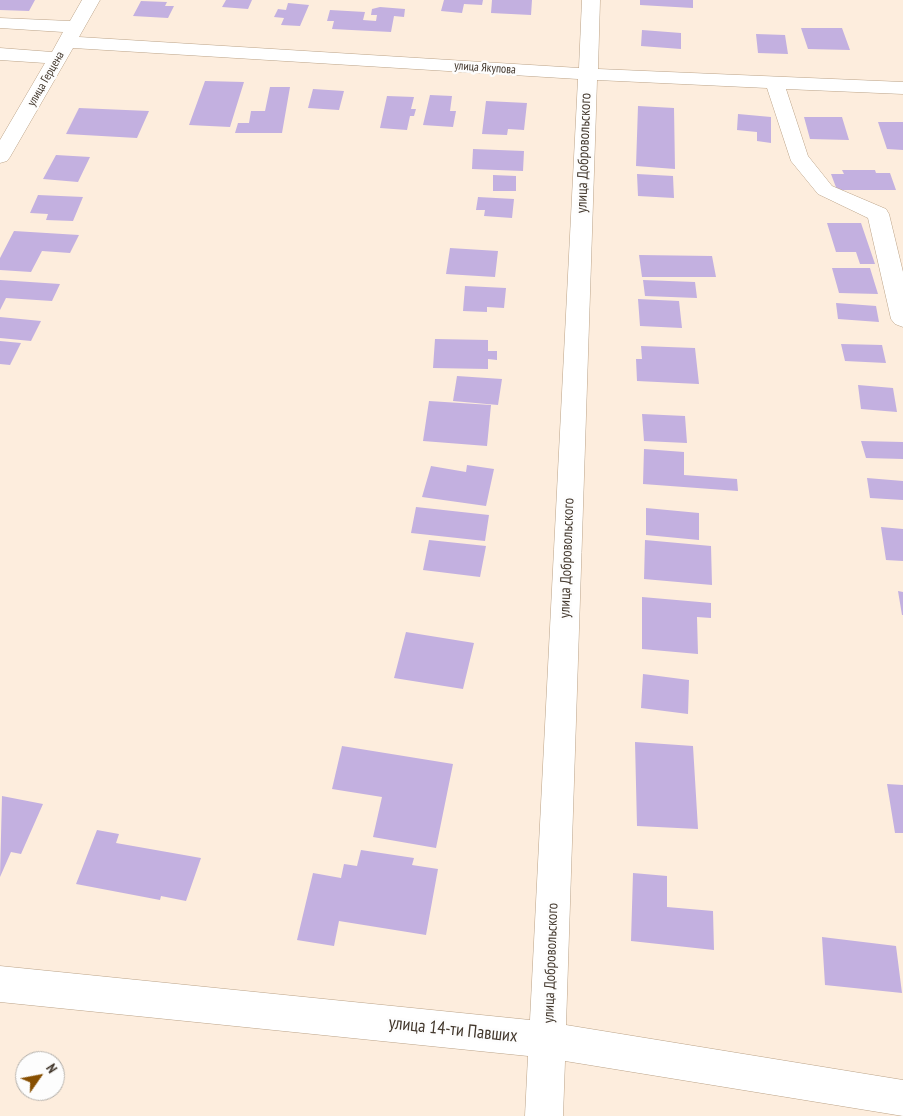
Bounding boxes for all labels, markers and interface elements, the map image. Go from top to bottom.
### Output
street label: улица Герцена [25,49,67,109]
street label: улица Якупова [454,59,516,77]
street label: улица Добровольского [573,93,595,213]
street label: улица Добровольского [556,498,578,618]
street label: улица Добровольского [540,903,562,1023]
street label: улица 14-ти Павших [388,1013,518,1047]
north arrow [15,1051,65,1101]
text: N [42,1060,61,1076]

